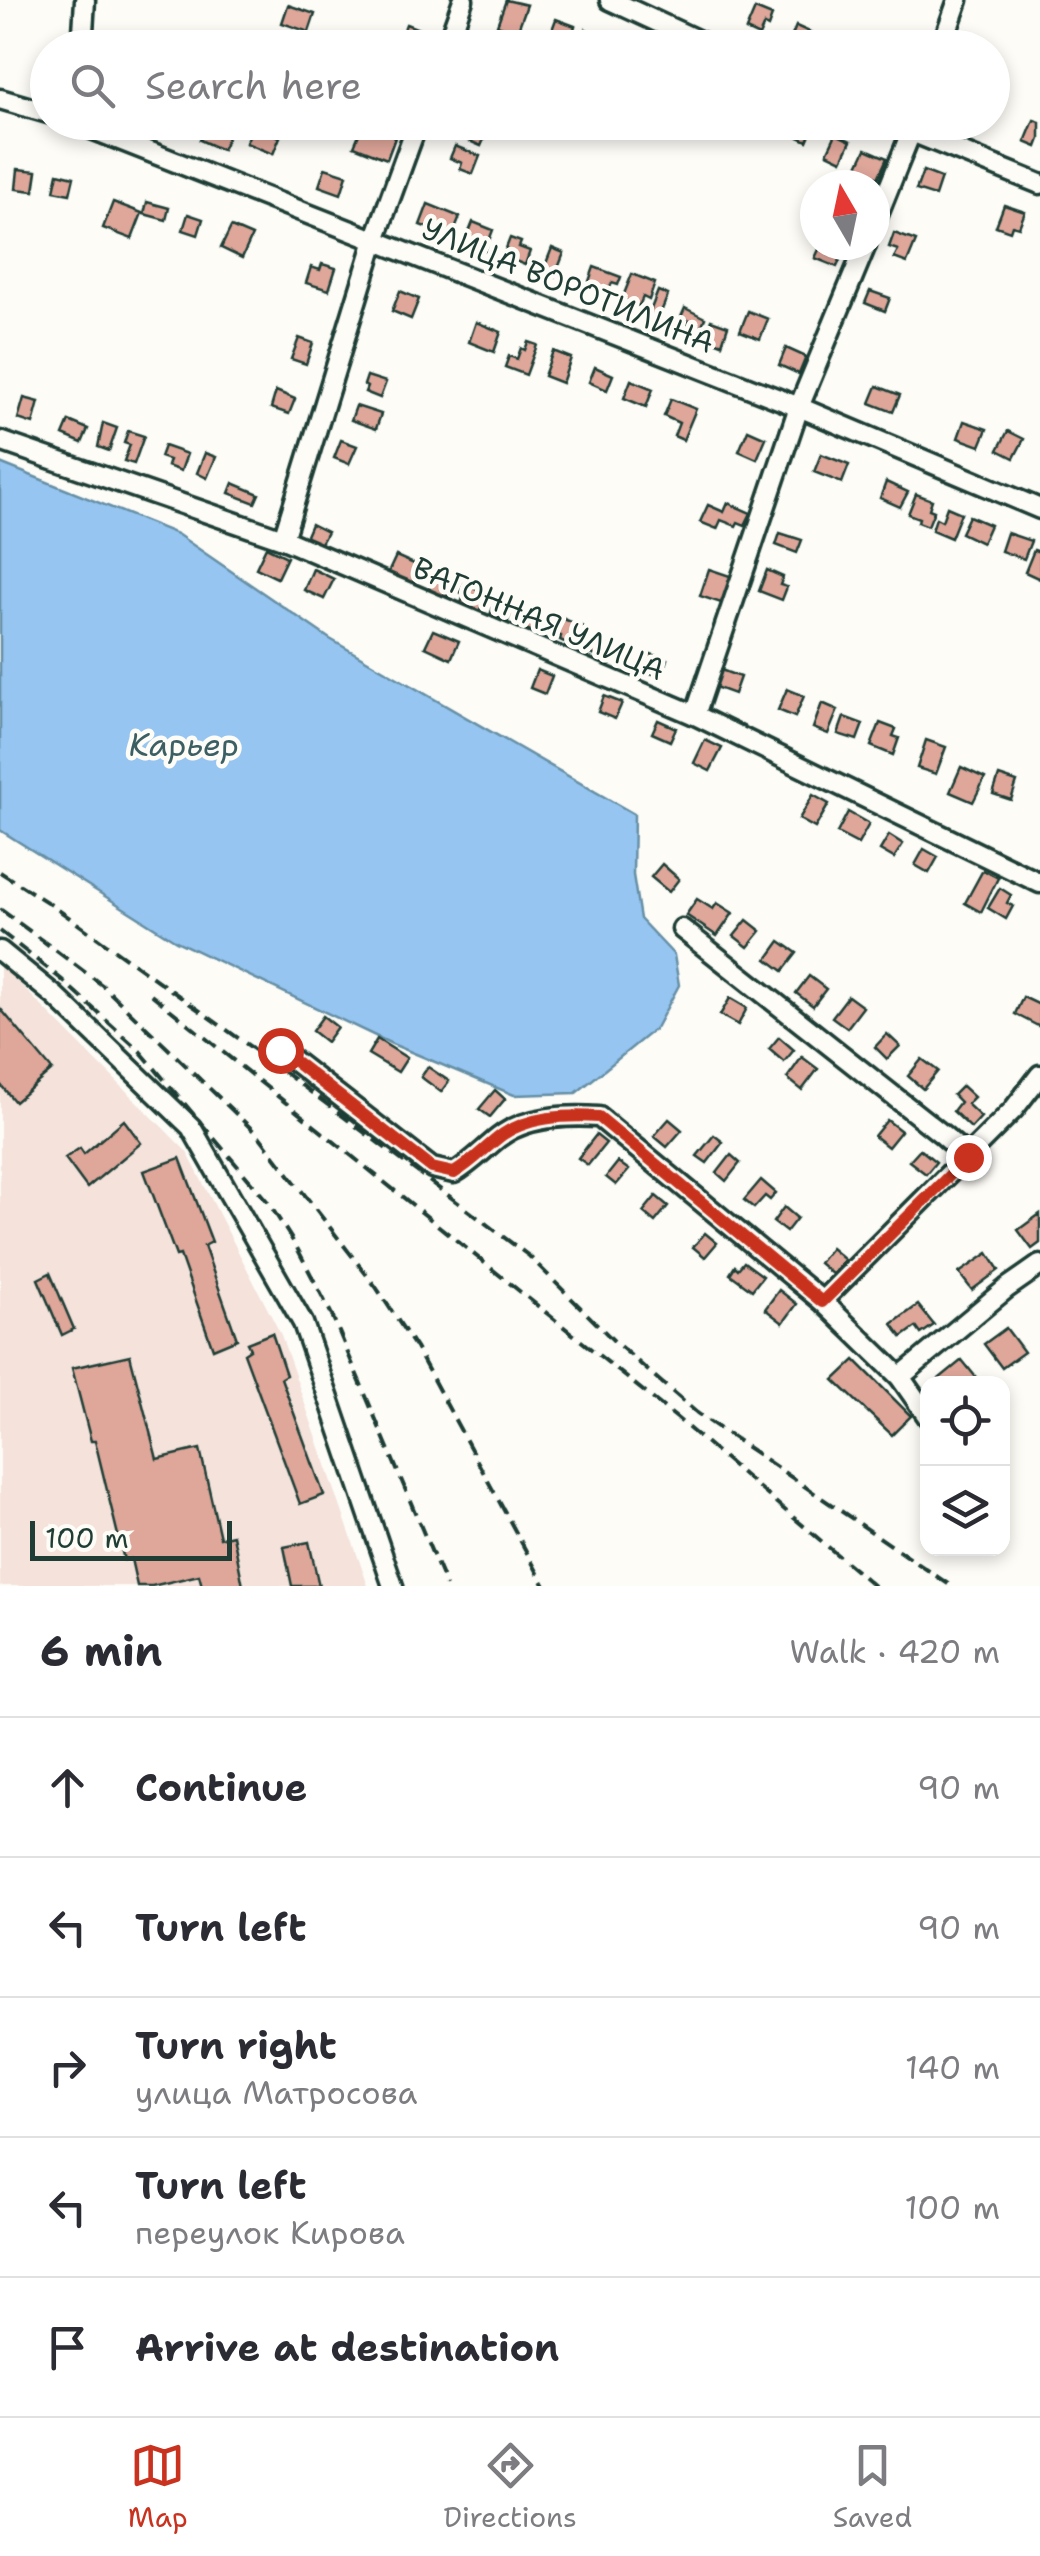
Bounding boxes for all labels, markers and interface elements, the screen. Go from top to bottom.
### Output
search box [30,30,1010,140]
icon: search [65,58,120,113]
text: Search here [145,60,362,111]
north arrow [800,170,890,260]
street label: УЛИЦА ВОРОТИЛИНА [416,208,720,363]
street label: ВАГОННАЯ УЛИЦА [407,547,671,690]
water label: Карьер [129,723,239,766]
route start [258,1028,304,1074]
route end [946,1135,992,1181]
map controls [920,1376,1010,1556]
button: locate [920,1376,1010,1466]
button: layers [920,1466,1010,1556]
scale bar [30,1516,232,1560]
text: 100 m [45,1519,129,1557]
text: 6 min [40,1623,162,1679]
text: Walk · 420 m [789,1630,1000,1673]
icon: ahead [40,1760,95,1815]
text: Continue [135,1762,307,1813]
text: 90 m [917,1766,1000,1809]
icon: left [40,1900,95,1955]
text: Turn left [135,1902,307,1953]
text: 90 m [917,1906,1000,1949]
text: Turn right [135,2020,337,2071]
icon: right [40,2040,95,2095]
text: 140 m [905,2046,1000,2089]
text: улица Матросова [135,2071,418,2114]
text: Turn left [135,2160,307,2211]
icon: left [40,2180,95,2235]
text: 100 m [904,2186,1000,2229]
text: переулок Кирова [135,2211,405,2254]
icon: arrive [40,2320,95,2375]
text: Arrive at destination [135,2322,559,2373]
tab: Map [128,2438,188,2536]
tab: Directions [443,2438,577,2536]
tab: Saved [833,2438,912,2536]

